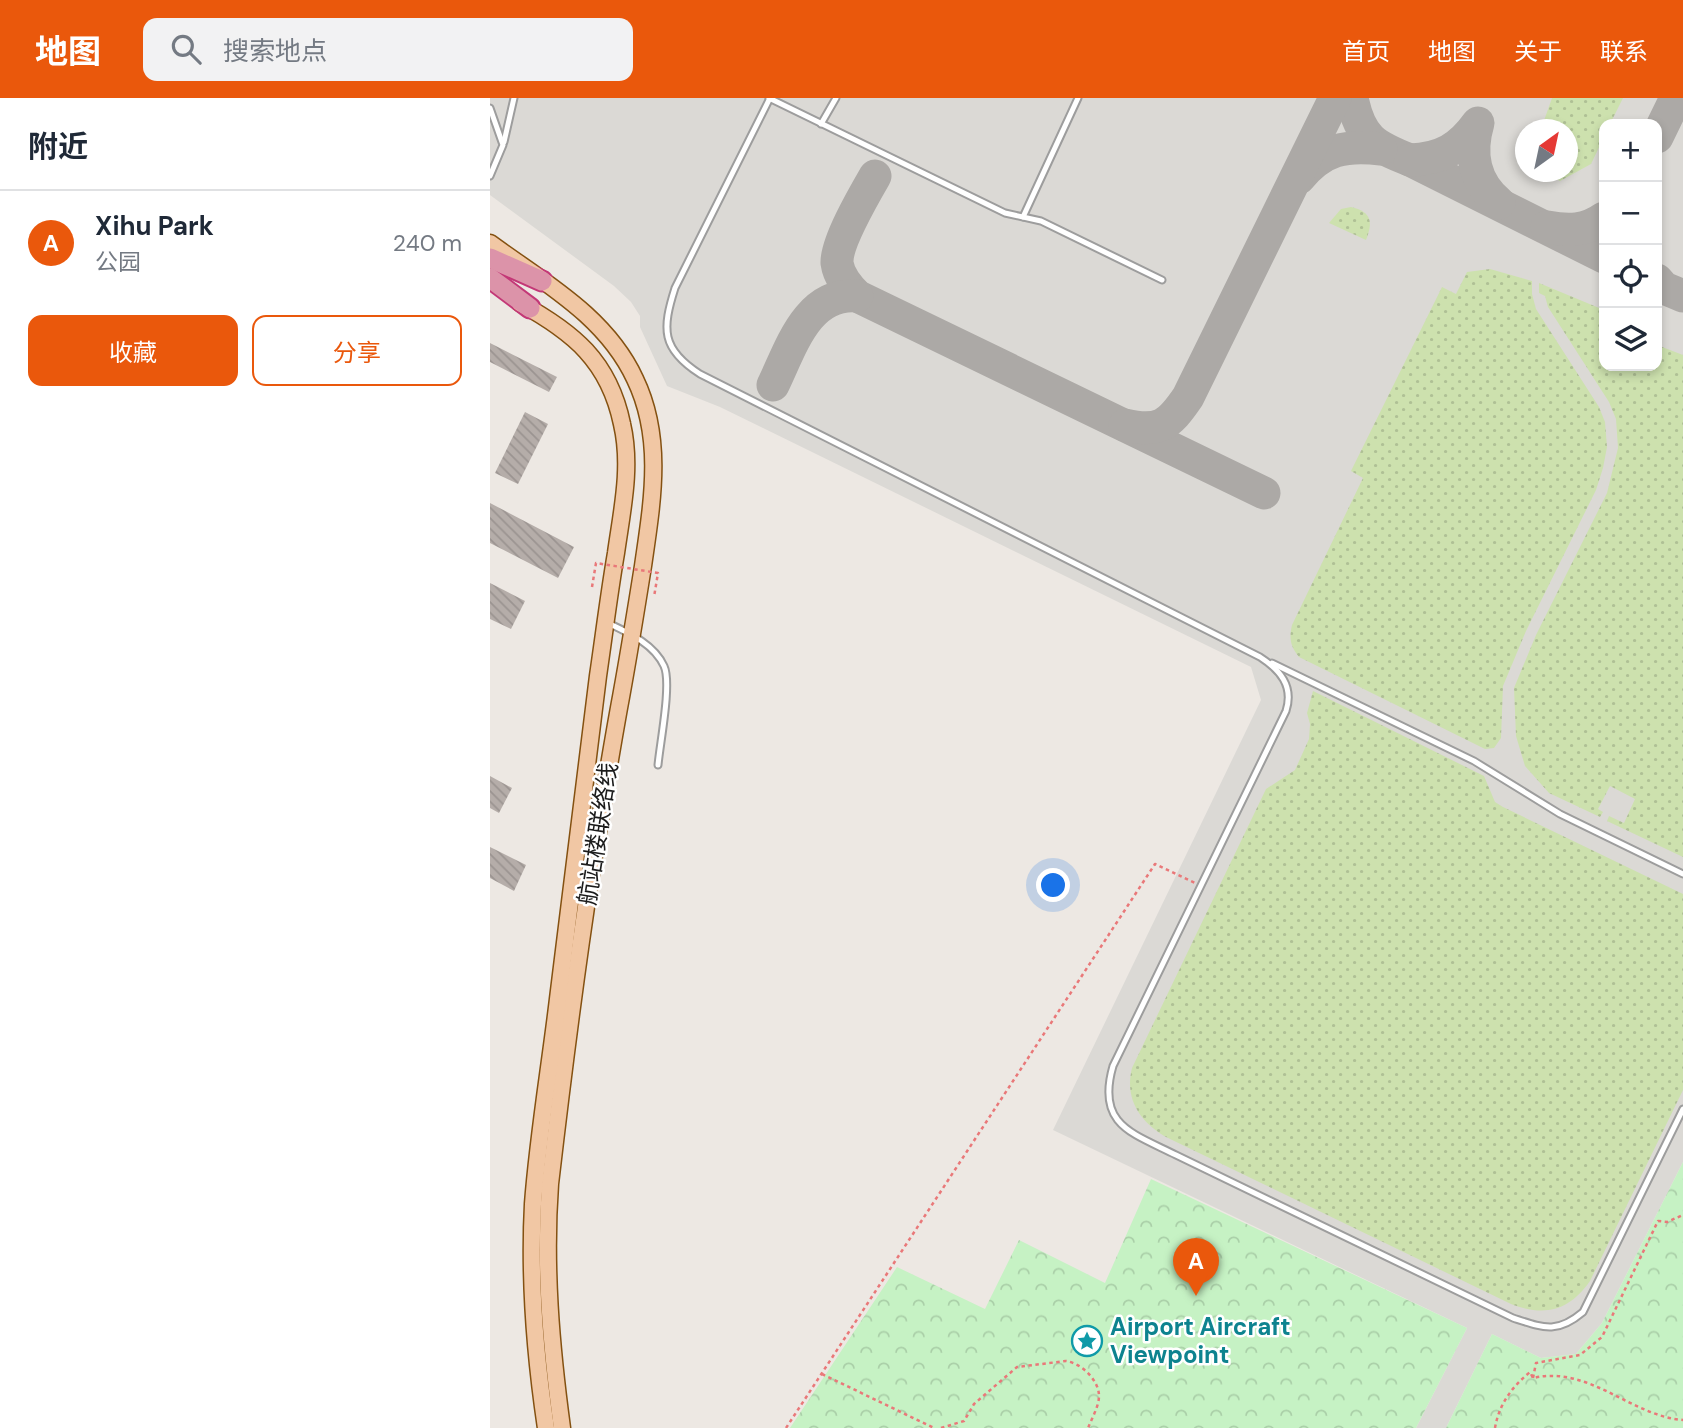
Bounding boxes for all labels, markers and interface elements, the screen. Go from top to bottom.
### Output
search box [143,18,633,81]
text: 地图 [35,30,101,73]
icon: search [167,30,205,68]
text: 搜索地点 [223,34,327,68]
text: 首页 [1342,36,1390,67]
text: 地图 [1428,36,1476,67]
text: 关于 [1514,36,1562,67]
text: 联系 [1600,36,1648,67]
north arrow [1515,119,1578,182]
map controls [1599,119,1662,371]
button: + [1599,119,1662,182]
text: 附近 [28,127,88,166]
button: − [1599,182,1662,245]
text: Xihu Park [95,209,214,243]
text: A [43,228,59,258]
text: 240 m [393,228,462,258]
button: locate [1599,245,1662,308]
text: 公园 [95,247,141,277]
button: layers [1599,308,1662,371]
button: 收藏 [28,315,238,386]
button: 分享 [252,315,462,386]
street label: 航站楼联络线 [571,760,624,907]
your location [1036,868,1070,902]
pin: A [1173,1238,1219,1296]
place label: Airport Aircraft Viewpoint [1110,1311,1291,1370]
place icon: Airport Aircraft Viewpoint [1070,1324,1104,1358]

